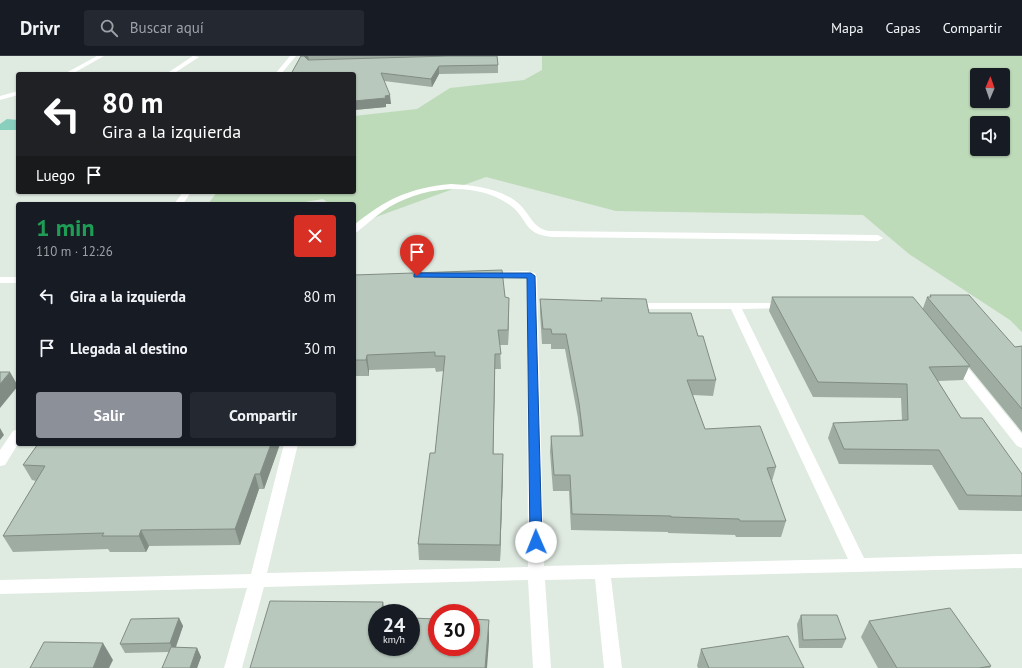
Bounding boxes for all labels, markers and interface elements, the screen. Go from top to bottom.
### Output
search box [84,10,364,46]
text: Drivr [20,16,60,40]
icon: search [98,17,120,39]
text: Buscar aquí [130,18,204,37]
text: Mapa [831,19,864,37]
text: Capas [886,19,921,37]
text: Compartir [943,19,1002,37]
north arrow [970,68,1010,108]
map controls [970,68,1010,156]
text: 80 m [102,84,163,121]
icon: left [36,88,88,140]
button: sound [970,116,1010,156]
text: Gira a la izquierda [102,120,241,143]
icon: arrive [83,164,105,186]
text: Luego [36,166,75,185]
text: 1 min [36,212,95,243]
button: close [294,215,336,257]
pin [400,235,434,276]
icon: arrive [406,241,428,263]
text: 110 m · 12:26 [36,243,113,260]
icon: left [36,285,58,307]
text: Gira a la izquierda [70,287,186,306]
text: 80 m [303,287,336,306]
icon: arrive [36,337,58,359]
text: Llegada al destino [70,339,188,358]
text: 30 m [303,339,336,358]
button: Salir [36,392,182,438]
button: Compartir [190,392,336,438]
position arrow [515,521,557,563]
speed limit sign: 30 [428,604,480,656]
text: 24 [383,612,405,638]
text: km/h [383,633,405,646]

